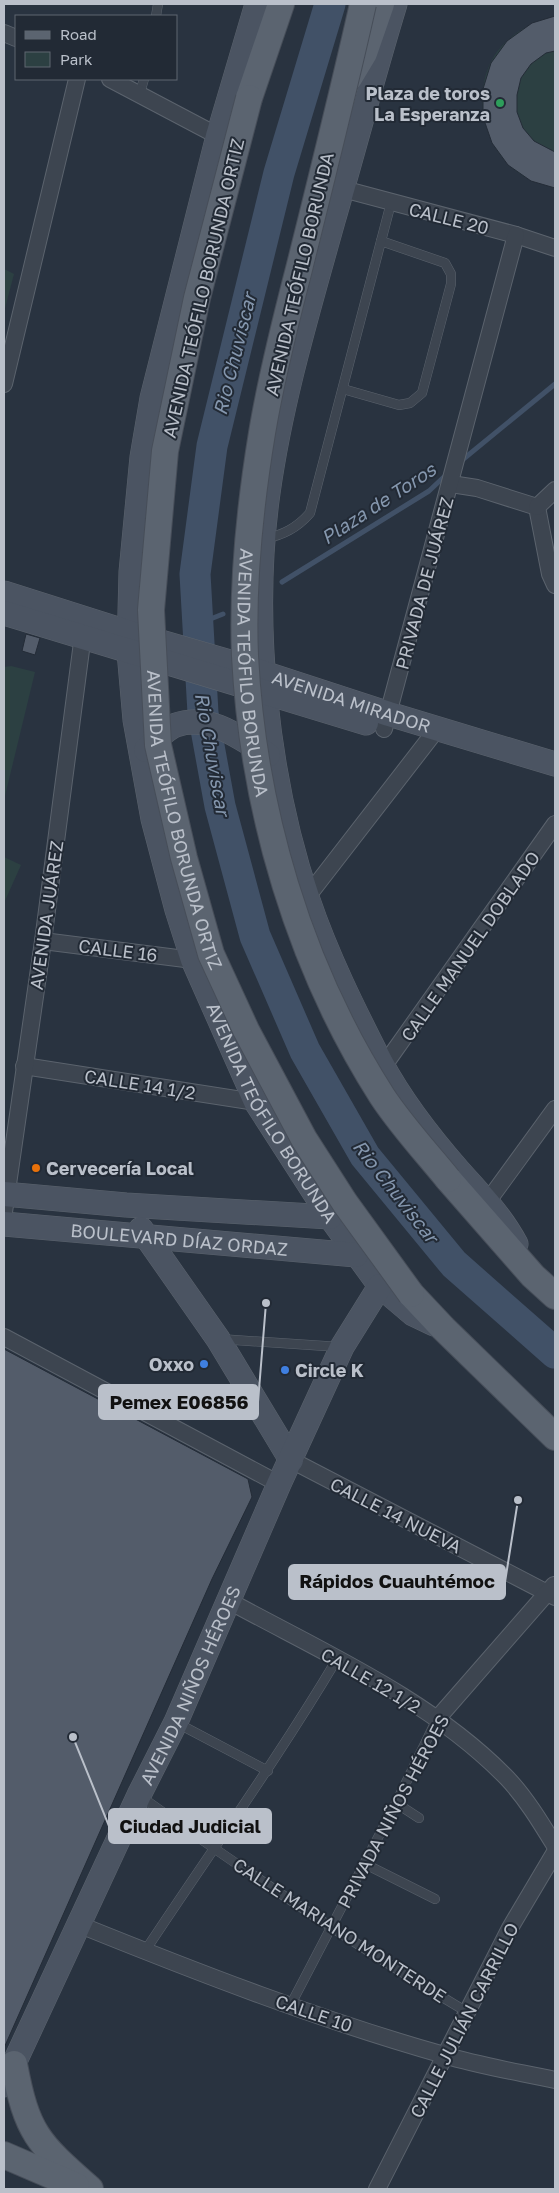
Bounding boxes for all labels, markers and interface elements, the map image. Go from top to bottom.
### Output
legend [15,15,178,80]
text: Road [60,25,97,43]
text: Park [60,50,93,68]
place label: Plaza de toros La Esperanza [366,82,490,125]
marker: Plaza de toros La Esperanza [494,97,506,109]
street label: AVENIDA TEÓFILO BORUNDA ORTIZ [158,136,248,440]
street label: AVENIDA TEÓFILO BORUNDA [260,150,338,398]
street label: CALLE 20 [407,197,491,239]
water label: Rio Chuviscar [208,288,261,417]
water label: Plaza de Toros [316,457,440,549]
street label: PRIVADA DE JUÁREZ [390,494,458,672]
street label: AVENIDA TEÓFILO BORUNDA [233,548,274,799]
street label: AVENIDA MIRADOR [269,666,433,737]
street label: AVENIDA TEÓFILO BORUNDA ORTIZ [143,669,228,973]
water label: Rio Chuviscar [191,691,236,820]
street label: AVENIDA JUÁREZ [25,839,67,991]
street label: CALLE MANUEL DOBLADO [396,847,544,1045]
street label: CALLE 16 [77,934,159,966]
street label: AVENIDA TEÓFILO BORUNDA [202,999,342,1227]
street label: CALLE 14 1/2 [83,1064,197,1104]
water label: Rio Chuviscar [349,1135,445,1249]
place label: Cervecería Local [46,1157,194,1179]
marker: Cervecería Local [30,1162,42,1174]
street label: BOULEVARD DÍAZ ORDAZ [70,1219,289,1260]
place label: Oxxo [149,1353,194,1375]
marker: Oxxo [198,1358,210,1370]
place label: Circle K [295,1359,364,1381]
marker: Circle K [279,1364,291,1376]
callout: Pemex E06856 [99,1385,258,1419]
text: Pemex E06856 [109,1390,249,1413]
street label: CALLE 14 NUEVA [327,1472,465,1558]
callout: Rápidos Cuauhtémoc [289,1565,505,1599]
text: Rápidos Cuauhtémoc [299,1569,495,1592]
street label: AVENIDA NIÑOS HÉROES [135,1582,245,1789]
street label: CALLE 12 1/2 [317,1643,425,1717]
street label: PRIVADA NIÑOS HÉROES [333,1710,453,1912]
callout: Ciudad Judicial [109,1809,271,1843]
text: Ciudad Judicial [119,1814,261,1837]
street label: CALLE MARIANO MONTERDE [229,1853,451,2007]
street label: CALLE JULIÁN CARRILLO [405,1919,523,2121]
street label: CALLE 10 [273,1990,355,2036]

